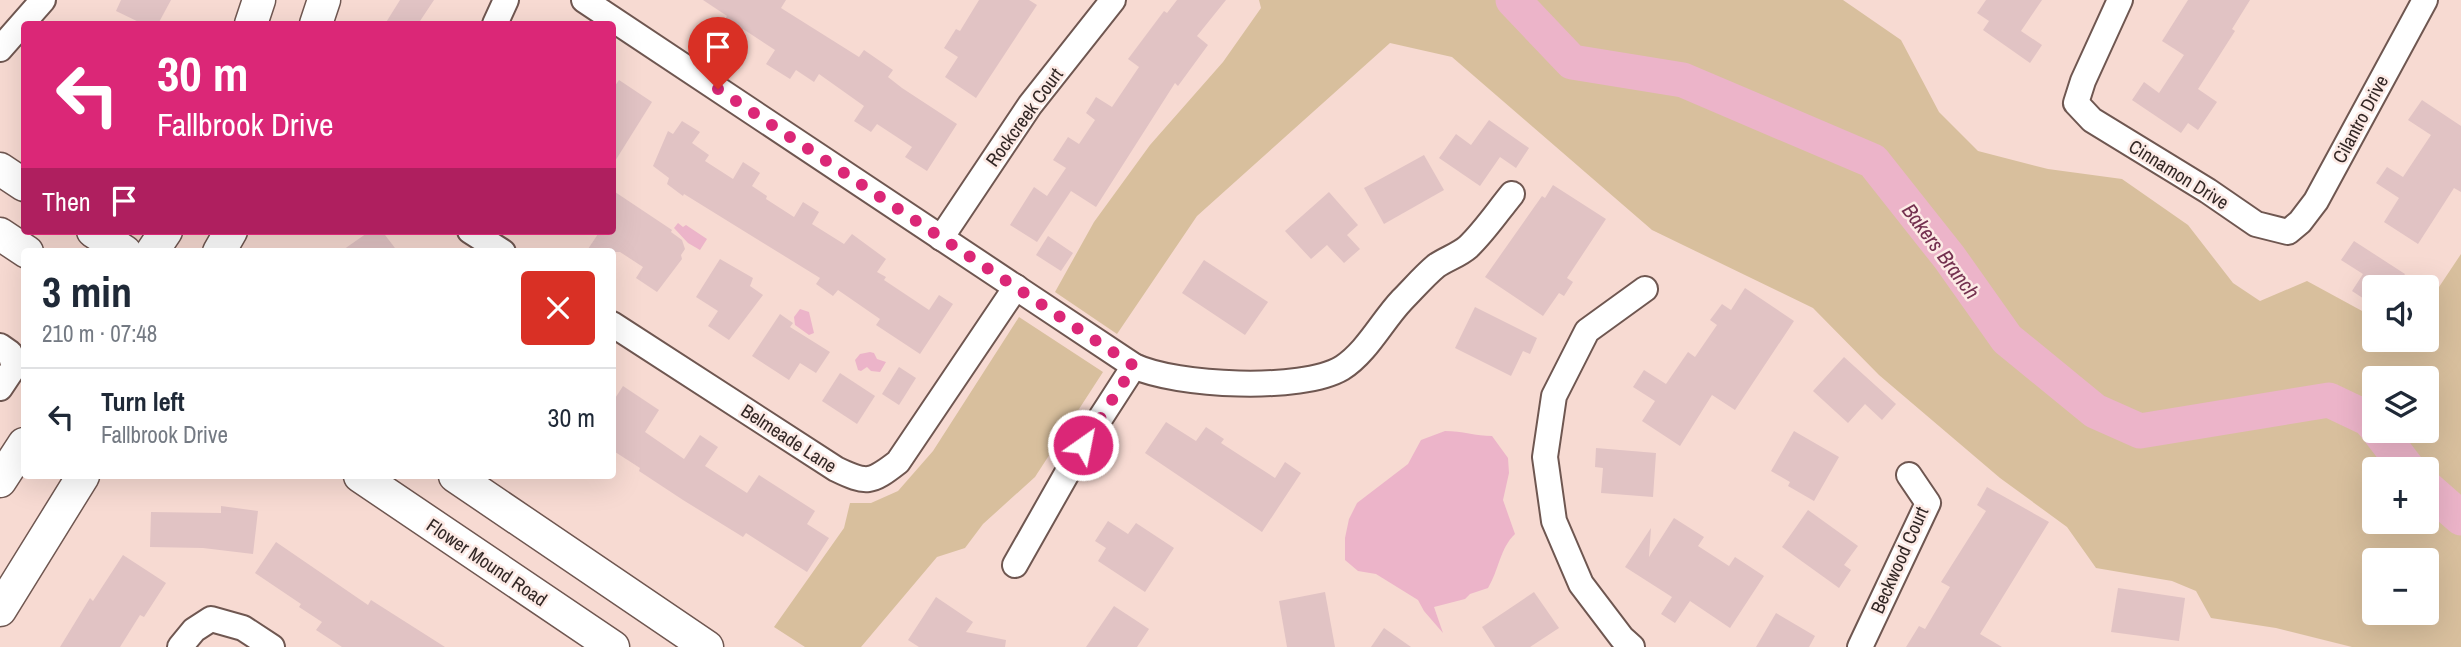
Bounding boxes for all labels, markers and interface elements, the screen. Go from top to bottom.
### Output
pin [688,17,748,89]
icon: arrive [699,28,737,66]
text: 30 m [157,40,249,106]
icon: left [42,49,133,140]
street label: Rockcreek Court [979,62,1069,172]
street label: Cilantro Drive [2326,70,2394,168]
text: Fallbrook Drive [157,103,334,146]
street label: Cinnamon Drive [2124,133,2234,215]
icon: arrive [105,182,143,220]
text: Then [42,184,91,219]
water label: Bakers Branch [1895,197,1987,305]
text: 3 min [42,264,132,320]
button: close [521,271,595,345]
map controls [2362,275,2439,625]
button: sound [2362,275,2439,352]
text: 210 m · 07:48 [42,318,157,349]
button: layers [2362,366,2439,443]
text: Turn left [101,384,185,419]
street label: Belmeade Lane [736,397,842,479]
icon: left [42,398,80,436]
text: 30 m [548,400,595,435]
position arrow [1046,408,1120,482]
text: Fallbrook Drive [101,419,228,450]
button: + [2362,457,2439,534]
street label: Beckwood Court [1864,502,1934,618]
street label: Flower Mound Road [422,512,552,612]
button: − [2362,548,2439,625]

